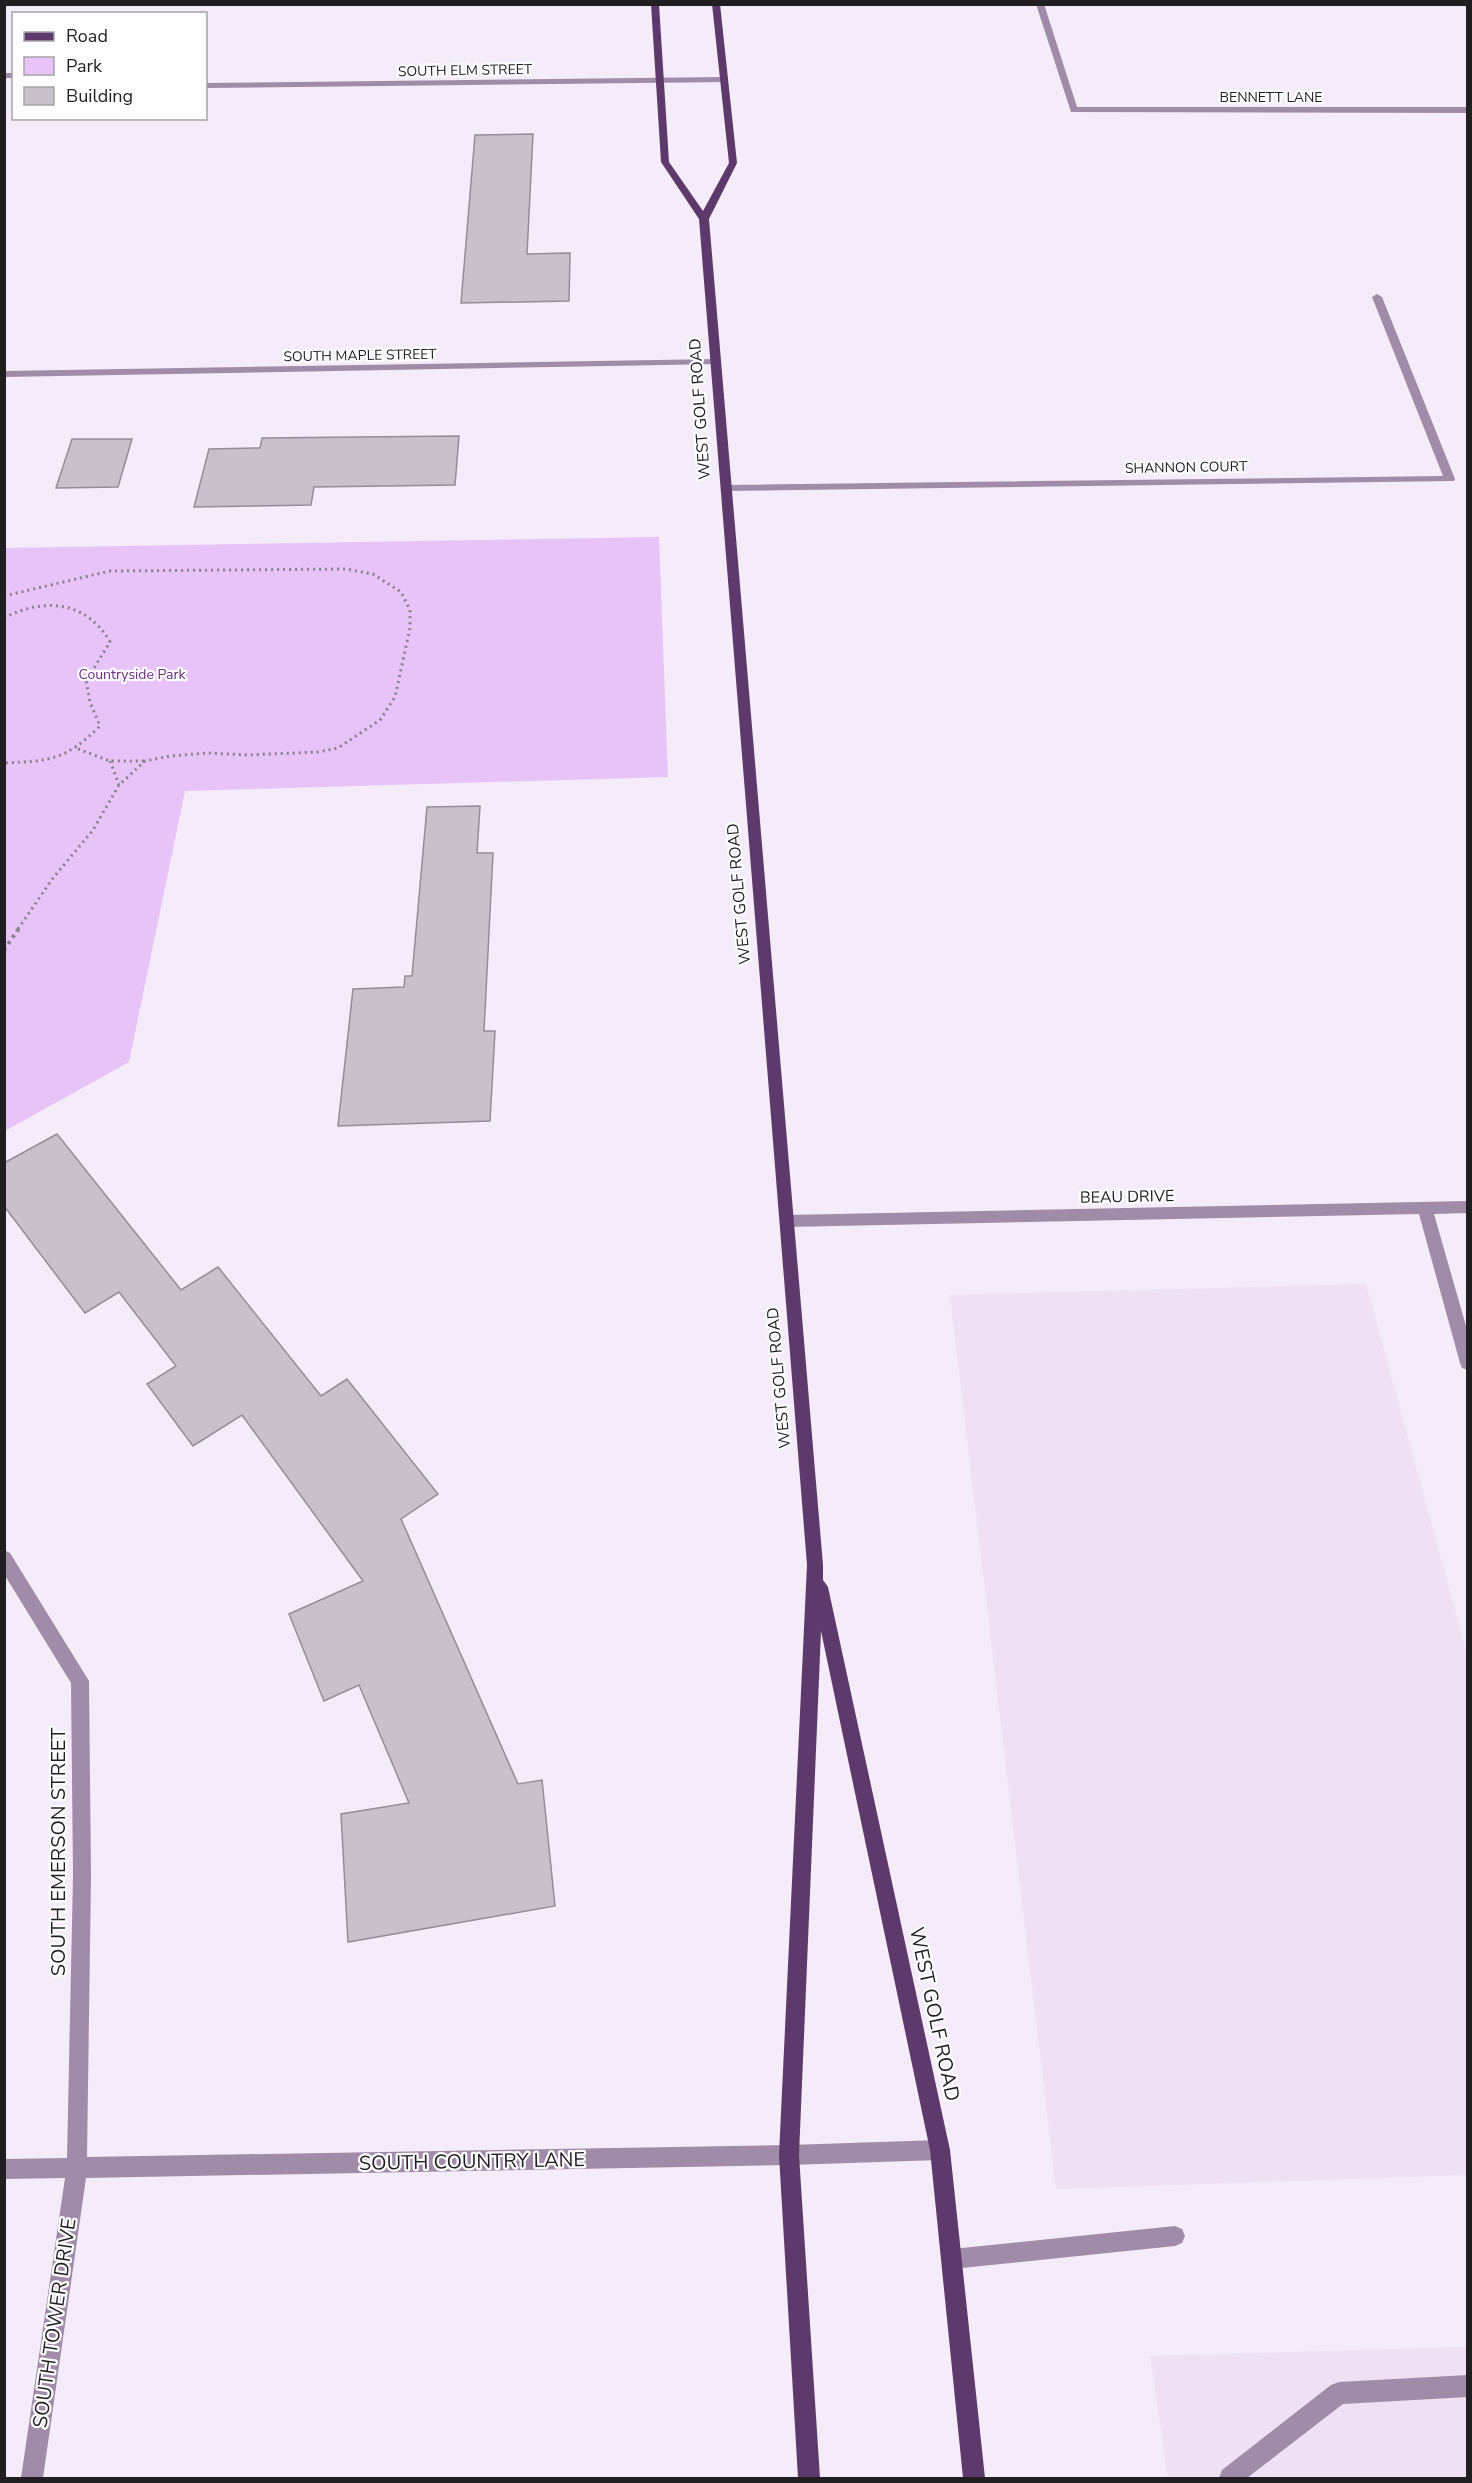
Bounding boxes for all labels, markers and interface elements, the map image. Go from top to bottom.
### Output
legend [12,12,207,120]
text: Road [66,24,108,48]
text: Park [66,54,103,78]
street label: SOUTH ELM STREET [398,60,533,81]
text: Building [66,84,133,108]
street label: BENNETT LANE [1220,88,1323,107]
street label: WEST GOLF ROAD [684,337,716,480]
street label: SOUTH MAPLE STREET [283,345,437,366]
street label: SHANNON COURT [1125,457,1248,478]
park label: Countryside Park [78,665,187,684]
street label: WEST GOLF ROAD [722,822,756,966]
street label: BEAU DRIVE [1080,1185,1174,1209]
street label: WEST GOLF ROAD [762,1306,796,1450]
street label: SOUTH EMERSON STREET [45,1728,72,1976]
street label: WEST GOLF ROAD [903,1925,966,2104]
street label: SOUTH COUNTRY LANE [359,2146,585,2177]
street label: SOUTH TOWER DRIVE [26,2216,83,2430]

